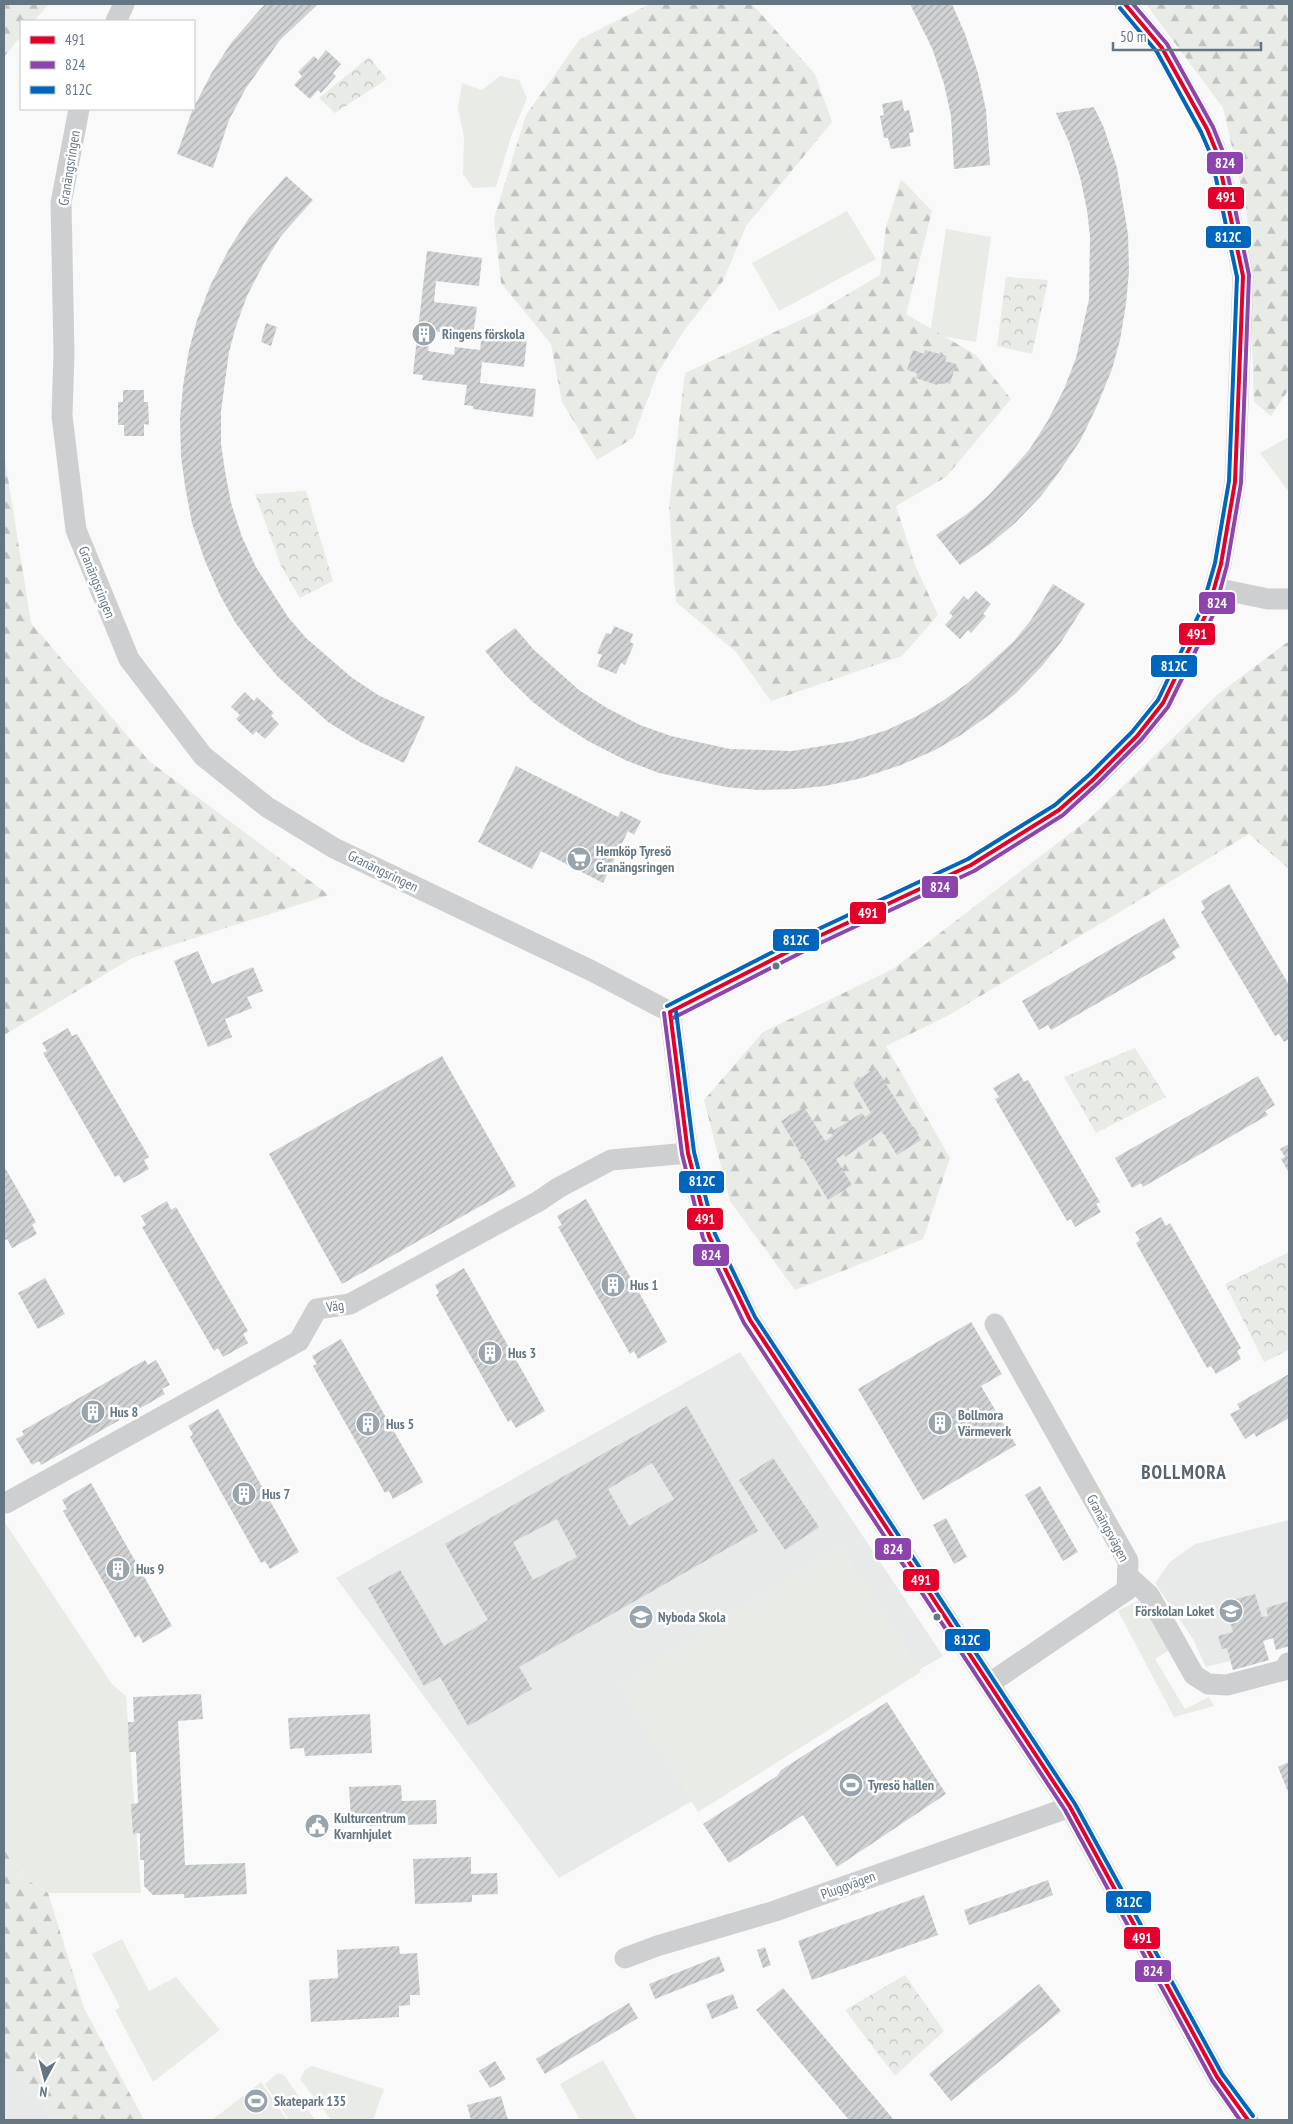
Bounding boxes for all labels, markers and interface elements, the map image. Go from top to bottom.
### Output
legend [20,20,195,110]
scale bar [1113,20,1260,52]
text: 50 m [1120,27,1146,46]
text: 491 [65,30,85,49]
text: 824 [65,55,86,74]
text: 812C [65,80,92,99]
street label: Granängsringen [54,129,84,207]
line badge: 824 [1206,151,1244,175]
text: 824 [1215,154,1235,172]
line badge: 491 [1207,186,1245,210]
text: 491 [1216,188,1236,206]
line badge: 812C [1205,225,1252,249]
text: 812C [1215,228,1242,246]
building icon: Ringens förskola [411,321,437,347]
place label: Ringens förskola [442,325,525,343]
street label: Granängsringen [74,543,120,621]
line badge: 824 [1198,591,1236,615]
text: 824 [1207,594,1227,612]
line badge: 491 [1178,622,1216,646]
text: 491 [1187,625,1207,643]
line badge: 812C [1150,654,1198,678]
text: 812C [1161,657,1188,675]
place label: Hemköp Tyresö Granängsringen [596,842,674,876]
street label: Granängsringen [345,846,421,896]
supermarket icon: Hemköp Tyresö Granängsringen [566,846,592,872]
line badge: 824 [921,875,959,899]
text: 824 [930,878,950,896]
line badge: 491 [849,901,887,925]
text: 491 [858,904,878,922]
line badge: 812C [772,928,820,952]
text: 812C [783,931,810,949]
unlabelled marker [771,961,781,971]
line badge: 812C [678,1170,725,1194]
text: 812C [689,1172,716,1190]
line badge: 491 [686,1207,724,1231]
text: 491 [695,1210,715,1228]
line badge: 824 [692,1243,730,1267]
text: 824 [701,1246,721,1264]
building icon: Hus 1 [600,1272,626,1298]
place label: Hus 1 [630,1276,658,1294]
street label: Väg [324,1296,345,1316]
building icon: Hus 3 [477,1340,503,1366]
place label: Hus 3 [508,1344,536,1362]
building icon: Hus 8 [80,1399,106,1425]
place label: Hus 8 [110,1403,138,1421]
place label: Bollmora Värmeverk [957,1406,1011,1440]
building icon: Bollmora Värmeverk [927,1410,953,1436]
building icon: Hus 5 [355,1411,381,1437]
place label: Hus 5 [386,1415,414,1433]
district label: BOLLMORA [1141,1460,1227,1484]
building icon: Hus 7 [231,1481,257,1507]
place label: Hus 7 [262,1485,290,1503]
street label: Granängsvägen [1083,1491,1133,1565]
line badge: 824 [874,1537,912,1561]
text: 824 [883,1540,903,1558]
building icon: Hus 9 [105,1556,131,1582]
place label: Hus 9 [136,1560,164,1578]
line badge: 491 [902,1568,940,1592]
text: 491 [911,1571,931,1589]
school or university icon: Förskolan Loket [1218,1598,1244,1624]
place label: Förskolan Loket [1135,1602,1214,1620]
school or university icon: Nyboda Skola [628,1604,654,1630]
place label: Nyboda Skola [658,1608,726,1626]
unlabelled marker [932,1612,942,1622]
line badge: 812C [944,1628,991,1652]
text: 812C [954,1631,981,1649]
sports icon: Tyresö hallen [838,1772,864,1798]
place label: Tyresö hallen [868,1776,934,1794]
place label: Kulturcentrum Kvarnhjulet [334,1809,406,1843]
public building icon: Kulturcentrum Kvarnhjulet [304,1813,330,1839]
street label: Pluggvägen [818,1867,878,1903]
line badge: 812C [1105,1890,1152,1914]
text: 812C [1116,1893,1143,1911]
line badge: 491 [1123,1926,1161,1950]
text: 491 [1132,1929,1152,1947]
line badge: 824 [1134,1959,1172,1983]
text: 824 [1143,1962,1163,1980]
north arrow [20,2054,70,2104]
text: N [39,2083,48,2101]
sports icon: Skatepark 135 [243,2088,269,2114]
place label: Skatepark 135 [274,2092,346,2110]

